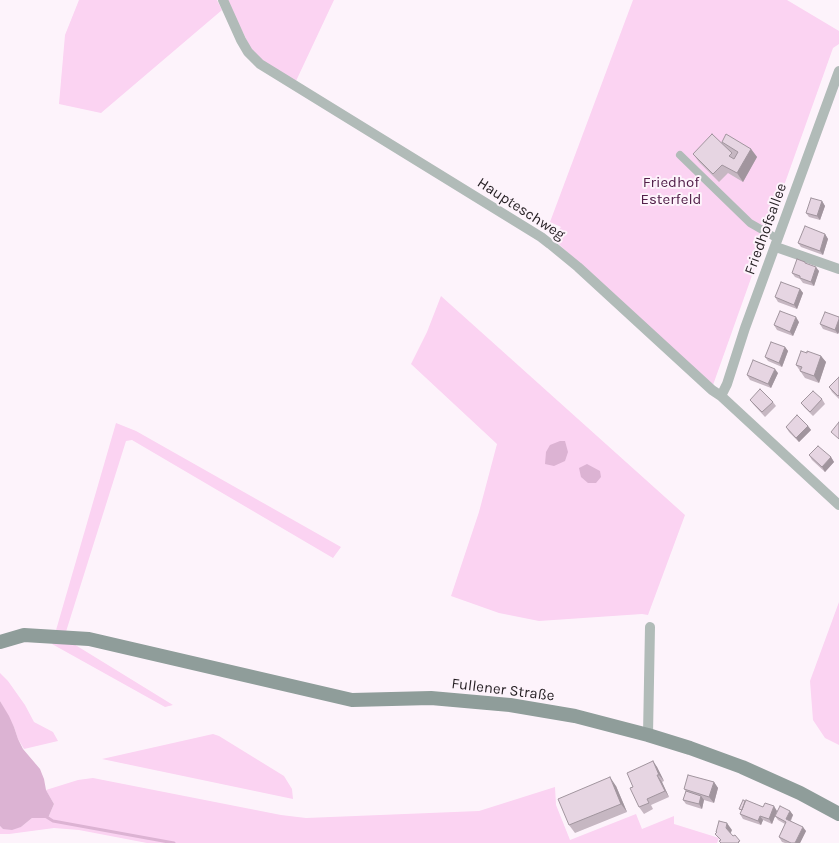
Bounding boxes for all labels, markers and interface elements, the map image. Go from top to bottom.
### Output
street label: Haupteschweg [474,174,568,244]
park label: Friedhof Esterfeld [640,174,702,209]
street label: Friedhofsallee [741,181,791,277]
street label: Fullener Straße [450,675,556,705]

